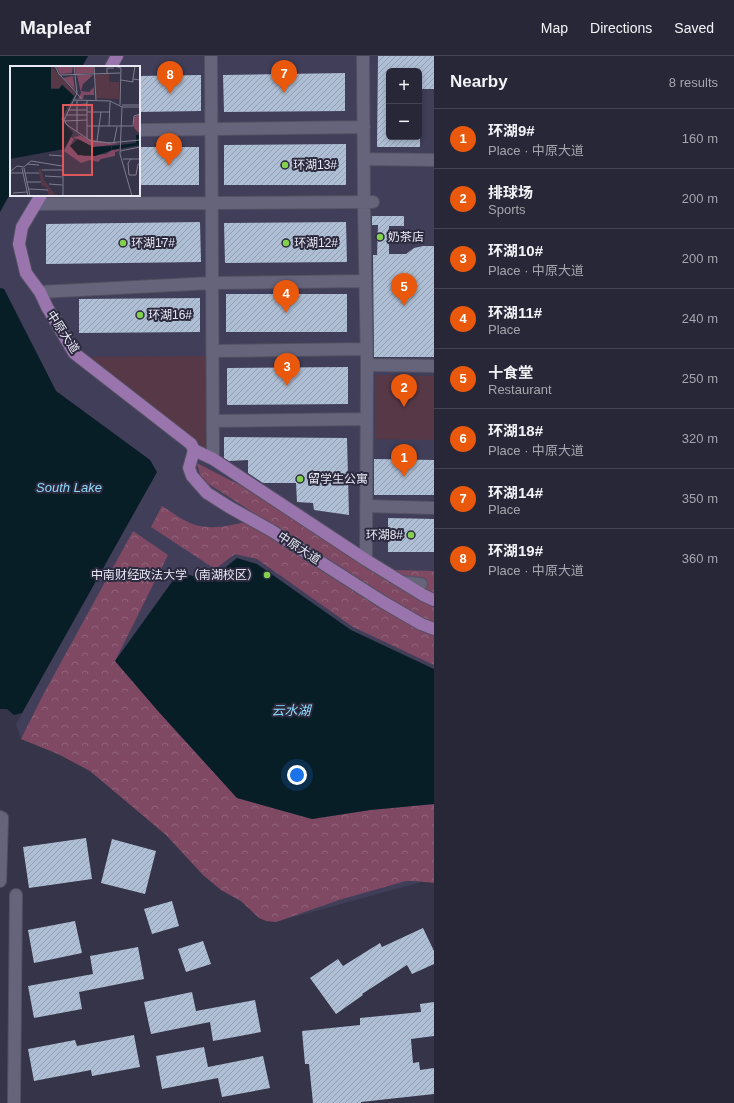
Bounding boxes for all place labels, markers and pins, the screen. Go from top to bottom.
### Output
pin: 7 [271,60,297,93]
pin: 8 [157,61,183,94]
pin: 6 [156,133,182,166]
place label: 环湖13# [293,158,337,172]
marker: 环湖13# [280,160,290,170]
place label: 奶茶店 [388,230,424,244]
marker: 奶茶店 [375,232,385,242]
place label: 环湖17# [131,236,175,250]
place label: 环湖12# [294,236,338,250]
marker: 环湖17# [118,238,128,248]
marker: 环湖12# [281,238,291,248]
pin: 5 [391,273,417,306]
pin: 4 [273,280,299,313]
place label: 环湖16# [148,308,192,322]
marker: 环湖16# [135,310,145,320]
pin: 3 [274,353,300,386]
pin: 2 [391,374,417,407]
pin: 1 [391,444,417,477]
place label: 留学生公寓 [308,472,368,486]
marker: 留学生公寓 [295,474,305,484]
place label: 环湖8# [366,528,403,542]
marker: 环湖8# [406,530,416,540]
place label: 中南财经政法大学（南湖校区） [91,568,259,582]
marker: 中南财经政法大学（南湖校区） [262,570,272,580]

